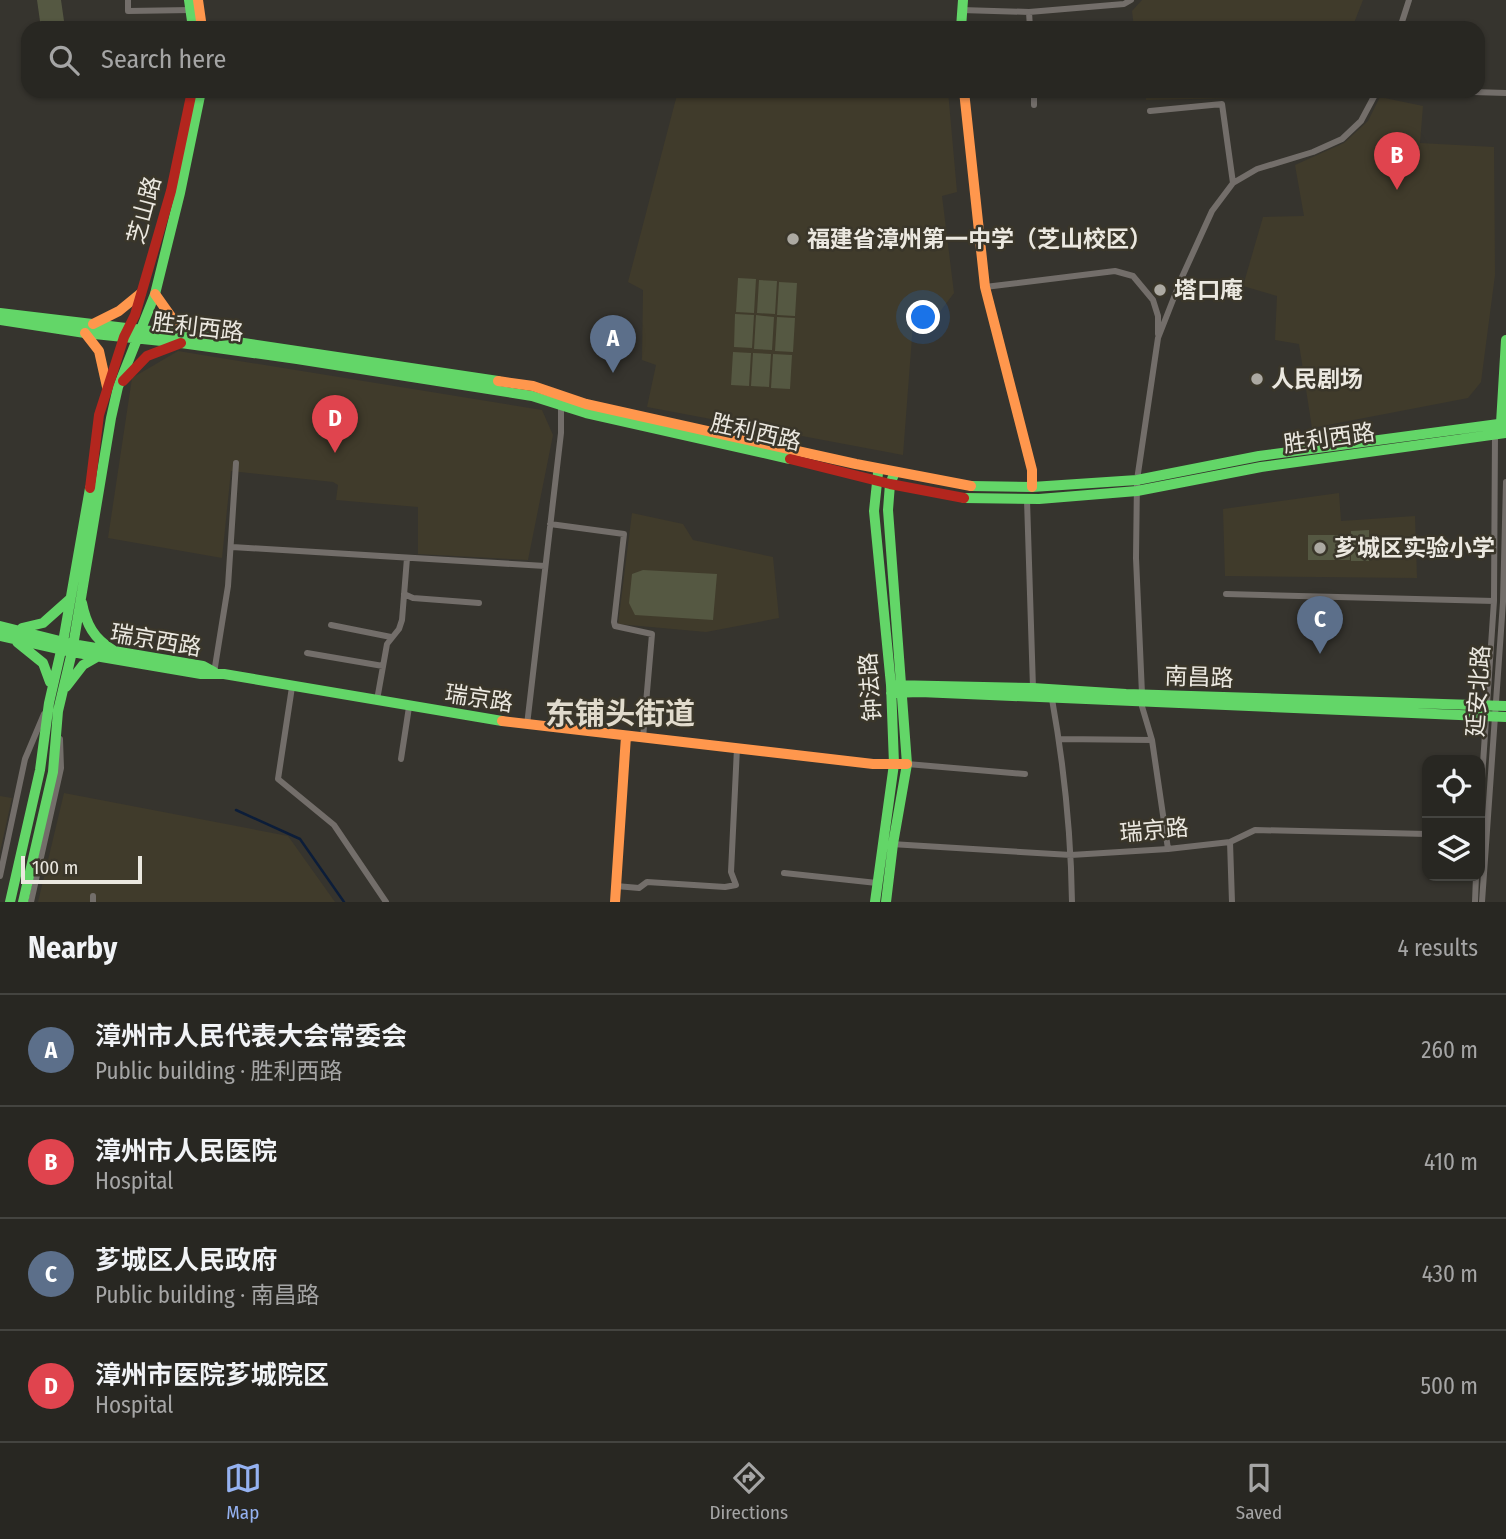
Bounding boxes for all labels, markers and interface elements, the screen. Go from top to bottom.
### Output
search box [21,21,1485,98]
icon: search [45,41,83,79]
text: Search here [101,44,226,75]
pin: B [1374,132,1420,190]
street label: 芝山路 [122,173,166,247]
place label: 福建省漳州第一中学（芝山校区） [807,225,1152,253]
marker: 福建省漳州第一中学（芝山校区） [785,231,801,247]
place label: 塔口庵 [1174,276,1243,304]
marker: 塔口庵 [1152,282,1168,298]
your location [906,300,940,334]
street label: 胜利西路 [151,307,245,347]
pin: A [590,315,636,373]
place label: 人民剧场 [1271,365,1363,393]
marker: 人民剧场 [1249,371,1265,387]
pin: D [312,395,358,453]
street label: 胜利西路 [708,408,804,456]
street label: 胜利西路 [1281,418,1377,458]
place label: 芗城区实验小学 [1334,534,1495,562]
marker: 芗城区实验小学 [1312,540,1328,556]
pin: C [1297,596,1343,654]
street label: 瑞京西路 [108,618,204,662]
street label: 延安北路 [1461,644,1495,738]
street label: 钟法路 [854,652,886,722]
street label: 南昌路 [1164,662,1234,692]
street label: 瑞京路 [443,679,515,717]
district label: 东铺头街道 [545,696,695,732]
map controls [1422,755,1485,881]
button: locate [1422,755,1485,818]
street label: 瑞京路 [1118,813,1190,847]
button: layers [1422,818,1485,881]
scale bar [21,853,142,885]
text: 100 m [32,856,78,879]
text: Nearby [28,930,117,966]
text: 4 results [1397,934,1478,962]
text: 漳州市人民代表大会常委会 [95,1021,407,1052]
text: A [45,1036,57,1064]
text: 260 m [1421,1036,1478,1064]
text: Public building · 胜利西路 [95,1057,343,1085]
text: 漳州市人民医院 [95,1136,277,1167]
text: B [45,1148,57,1176]
text: 410 m [1424,1148,1478,1176]
text: Hospital [95,1167,173,1195]
text: 芗城区人民政府 [95,1245,277,1276]
text: C [45,1260,57,1288]
text: 430 m [1422,1260,1478,1288]
text: Public building · 南昌路 [95,1281,320,1309]
text: 漳州市医院芗城院区 [95,1360,329,1391]
text: D [44,1372,58,1400]
text: 500 m [1420,1372,1478,1400]
text: Hospital [95,1391,173,1419]
tab: Map [224,1459,262,1524]
tab: Directions [710,1459,788,1524]
tab: Saved [1236,1459,1282,1524]

